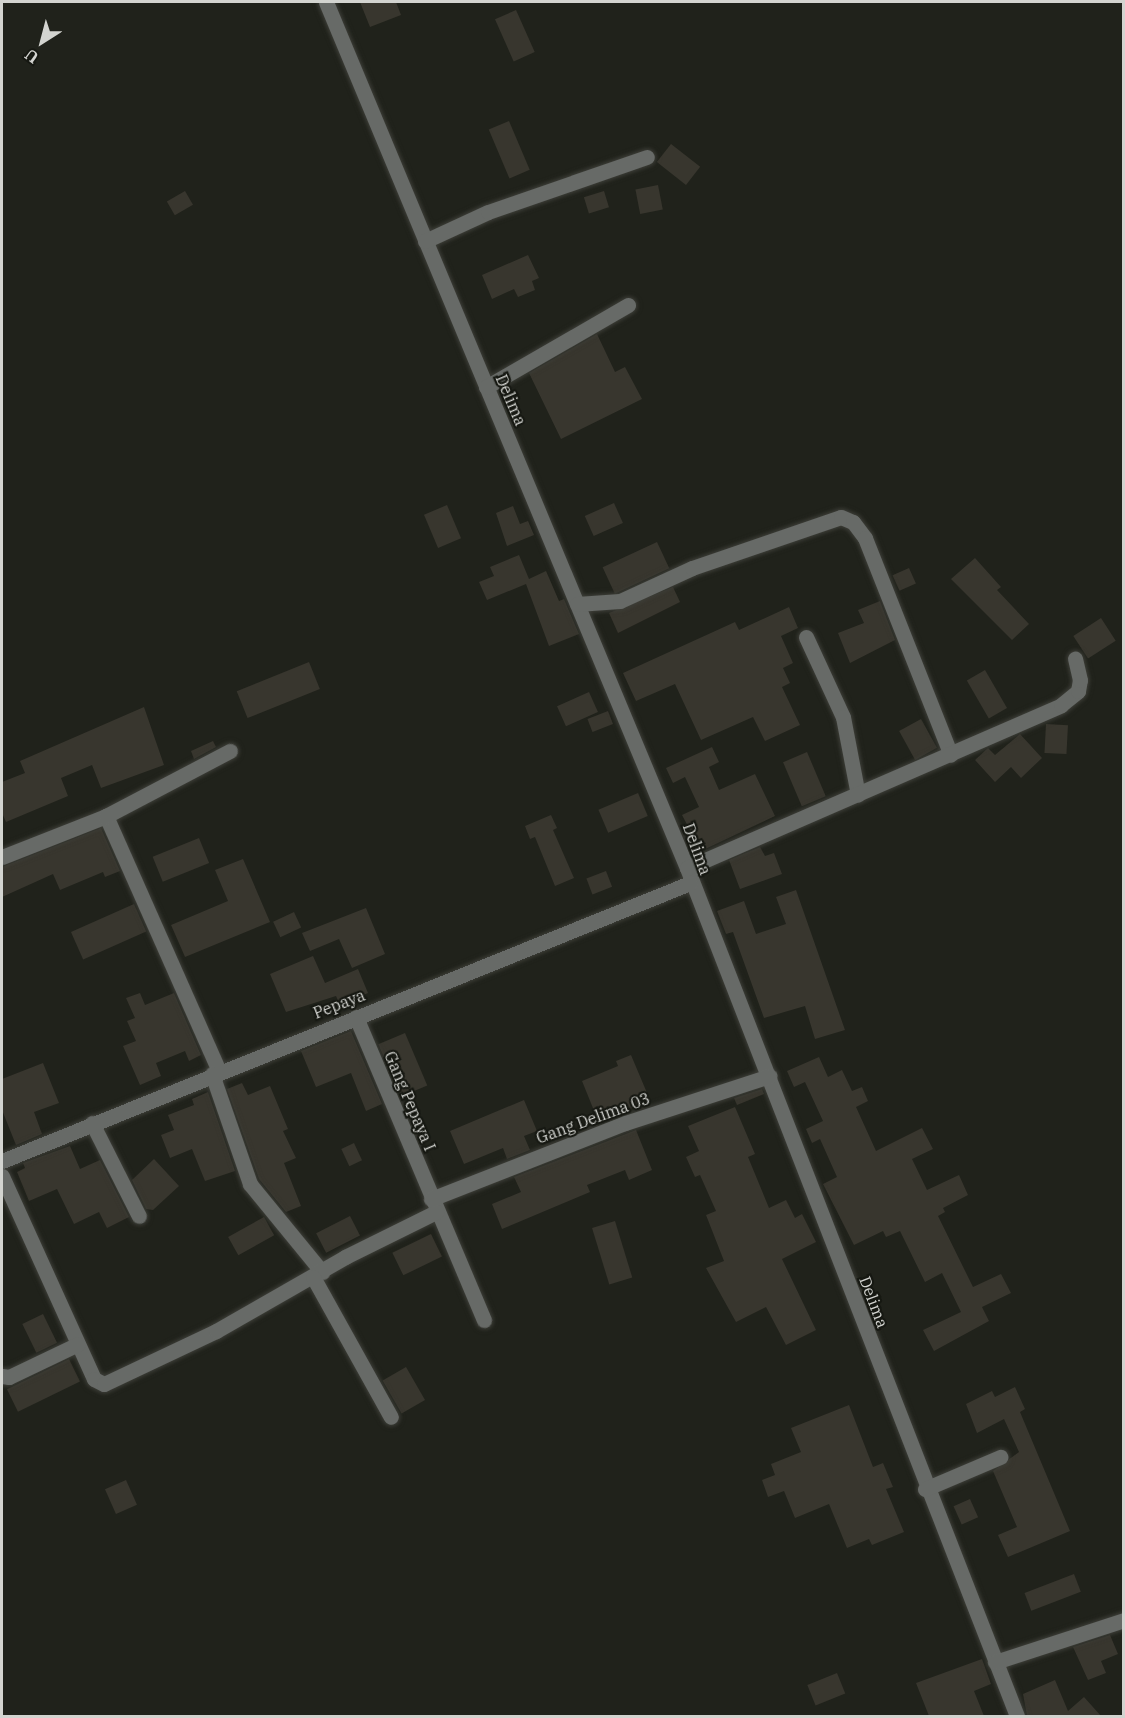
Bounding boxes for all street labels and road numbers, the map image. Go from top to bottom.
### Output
street label: Delima [492,372,530,428]
street label: Delima [679,820,715,878]
street label: Pepaya [310,985,368,1023]
street label: Gang Pepaya I [380,1048,440,1154]
street label: Gang Delima 03 [533,1089,653,1147]
street label: Delima [855,1273,893,1331]

